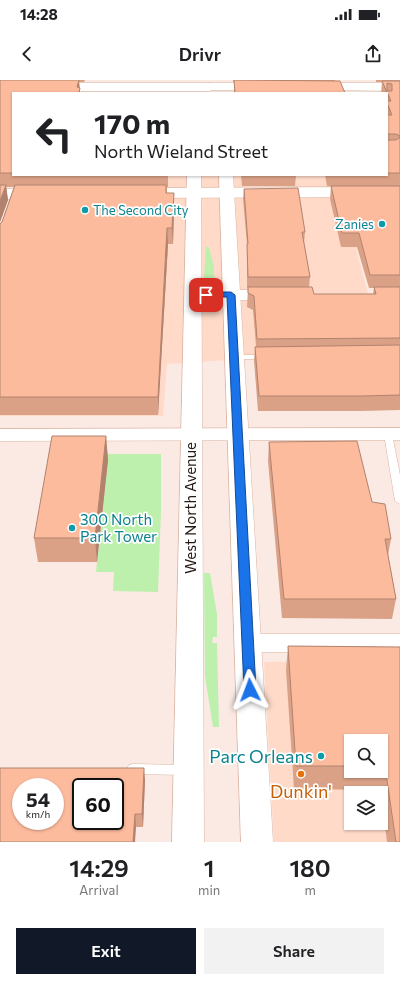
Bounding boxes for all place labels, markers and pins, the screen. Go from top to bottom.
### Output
place label: The Second City [93,202,189,218]
marker: The Second City [80,205,90,215]
place label: Zanies [335,216,374,232]
marker: Zanies [377,219,387,229]
pin [189,278,223,312]
place label: 300 North Park Tower [80,510,157,545]
marker: 300 North Park Tower [67,523,77,533]
place label: Parc Orleans [209,745,313,767]
marker: Parc Orleans [316,751,326,761]
marker: Dunkin' [296,769,306,779]
place label: Dunkin' [270,780,332,802]

